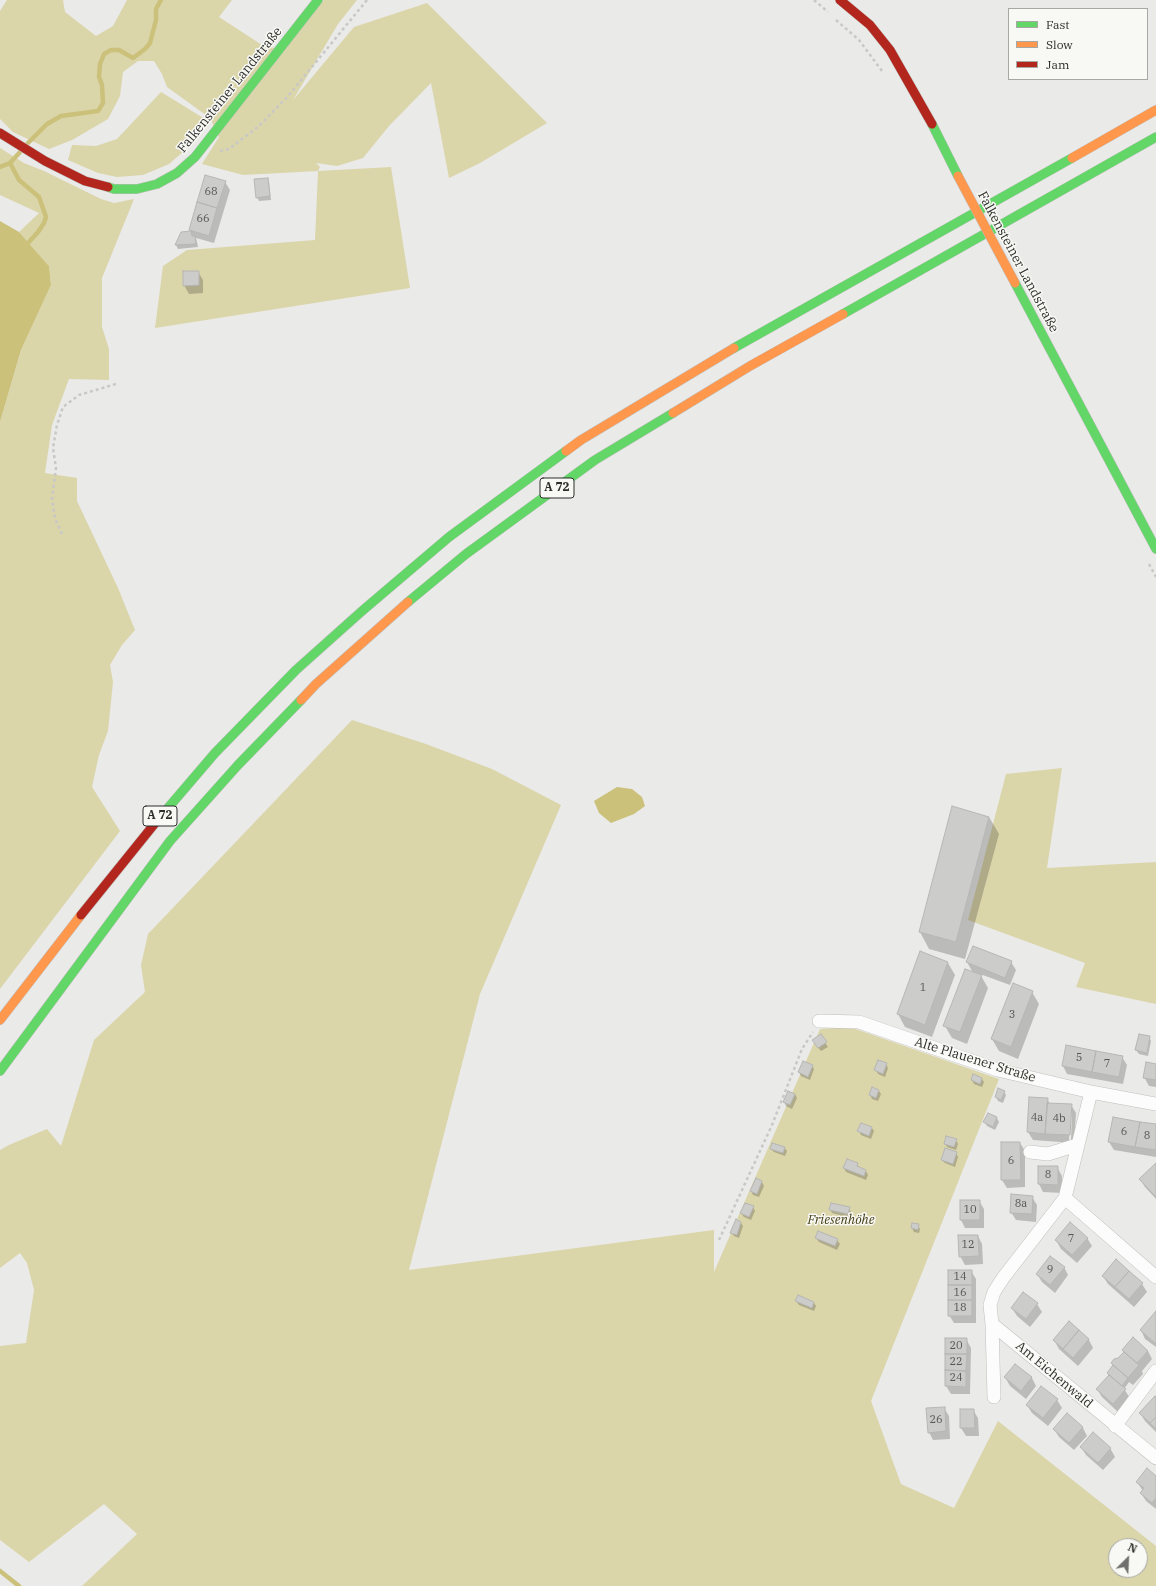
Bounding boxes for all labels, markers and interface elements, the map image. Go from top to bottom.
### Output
legend [1008,8,1148,80]
text: Fast [1046,17,1070,32]
street label: Falkensteiner Landstraße [174,24,286,156]
text: Slow [1046,37,1073,52]
text: Jam [1046,57,1069,72]
house number: 68 [204,185,218,199]
street label: Falkensteiner Landstraße [974,189,1062,335]
house number: 66 [196,212,210,226]
road number: A 72 [540,478,574,498]
road number: A 72 [143,806,177,826]
house number: 1 [920,981,926,995]
house number: 3 [1009,1008,1015,1022]
street label: Alte Plauener Straße [913,1034,1037,1086]
house number: 5 [1076,1051,1082,1065]
house number: 7 [1104,1057,1110,1071]
house number: 4a [1031,1111,1043,1125]
house number: 4b [1052,1112,1066,1126]
house number: 6 [1121,1125,1127,1139]
house number: 8 [1144,1129,1150,1143]
house number: 6 [1008,1154,1014,1168]
house number: 8 [1045,1168,1051,1182]
house number: 8a [1015,1197,1027,1211]
house number: 10 [963,1203,977,1217]
park label: Friesenhöhe [807,1212,875,1228]
house number: 7 [1068,1232,1074,1246]
house number: 12 [961,1238,975,1252]
house number: 9 [1047,1263,1053,1277]
house number: 14 [953,1270,967,1284]
house number: 16 [953,1286,967,1300]
house number: 18 [953,1301,967,1315]
street label: Am Eichenwald [1012,1338,1096,1412]
house number: 20 [949,1339,963,1353]
house number: 22 [949,1355,963,1369]
house number: 24 [949,1371,963,1385]
house number: 26 [929,1413,943,1427]
north arrow [1108,1538,1148,1578]
text: N [1126,1540,1139,1556]

